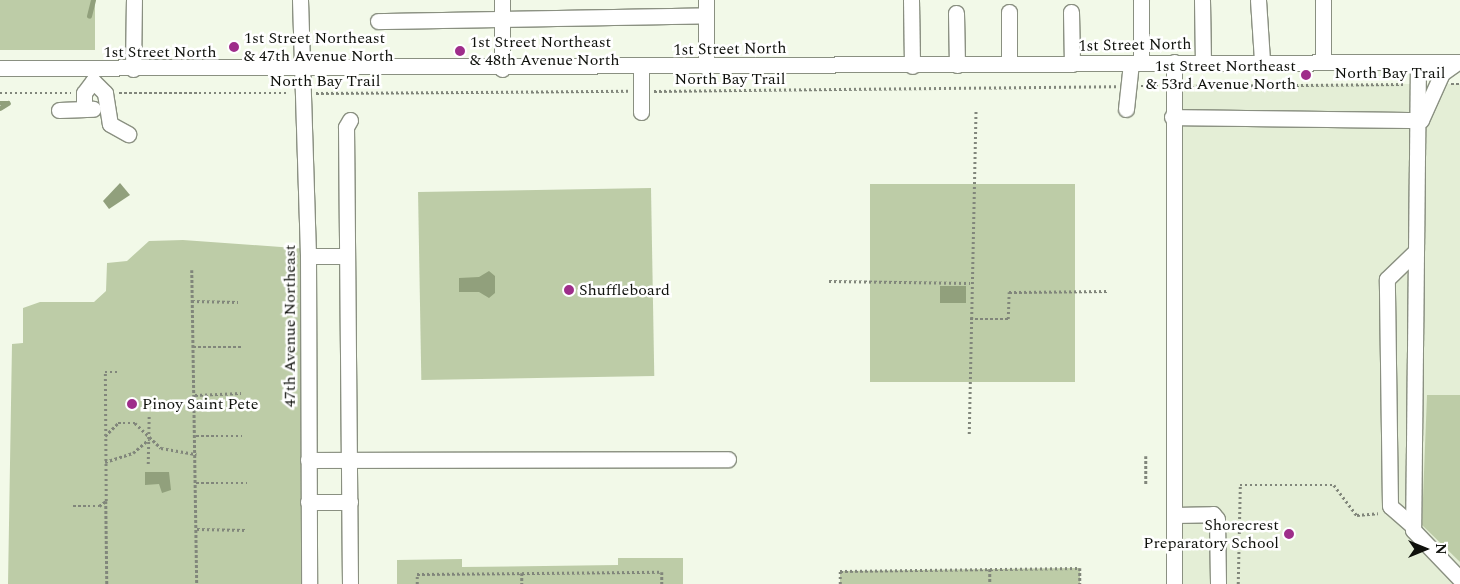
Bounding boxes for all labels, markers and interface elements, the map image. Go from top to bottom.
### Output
place label: 1st Street Northeast & 47th Avenue North [244,28,394,66]
place label: 1st Street Northeast & 48th Avenue North [470,32,620,70]
street label: 1st Street North [1078,34,1192,56]
street label: 1st Street North [673,38,787,60]
marker: 1st Street Northeast & 47th Avenue North [228,41,240,53]
street label: 1st Street North [103,42,217,62]
marker: 1st Street Northeast & 48th Avenue North [454,45,466,57]
place label: 1st Street Northeast & 53rd Avenue North [1146,56,1296,94]
street label: North Bay Trail [1334,63,1446,83]
street label: North Bay Trail [674,69,786,89]
marker: 1st Street Northeast & 53rd Avenue North [1300,69,1312,81]
street label: North Bay Trail [269,71,381,91]
street label: 47th Avenue Northeast [280,245,300,407]
place label: Shuffleboard [579,280,670,300]
marker: Shuffleboard [563,284,575,296]
place label: Pinoy Saint Pete [142,394,259,414]
marker: Pinoy Saint Pete [126,398,138,410]
place label: Shorecrest Preparatory School [1143,515,1279,553]
north arrow [1400,524,1450,574]
marker: Shorecrest Preparatory School [1283,528,1295,540]
text: N [1430,543,1451,555]

